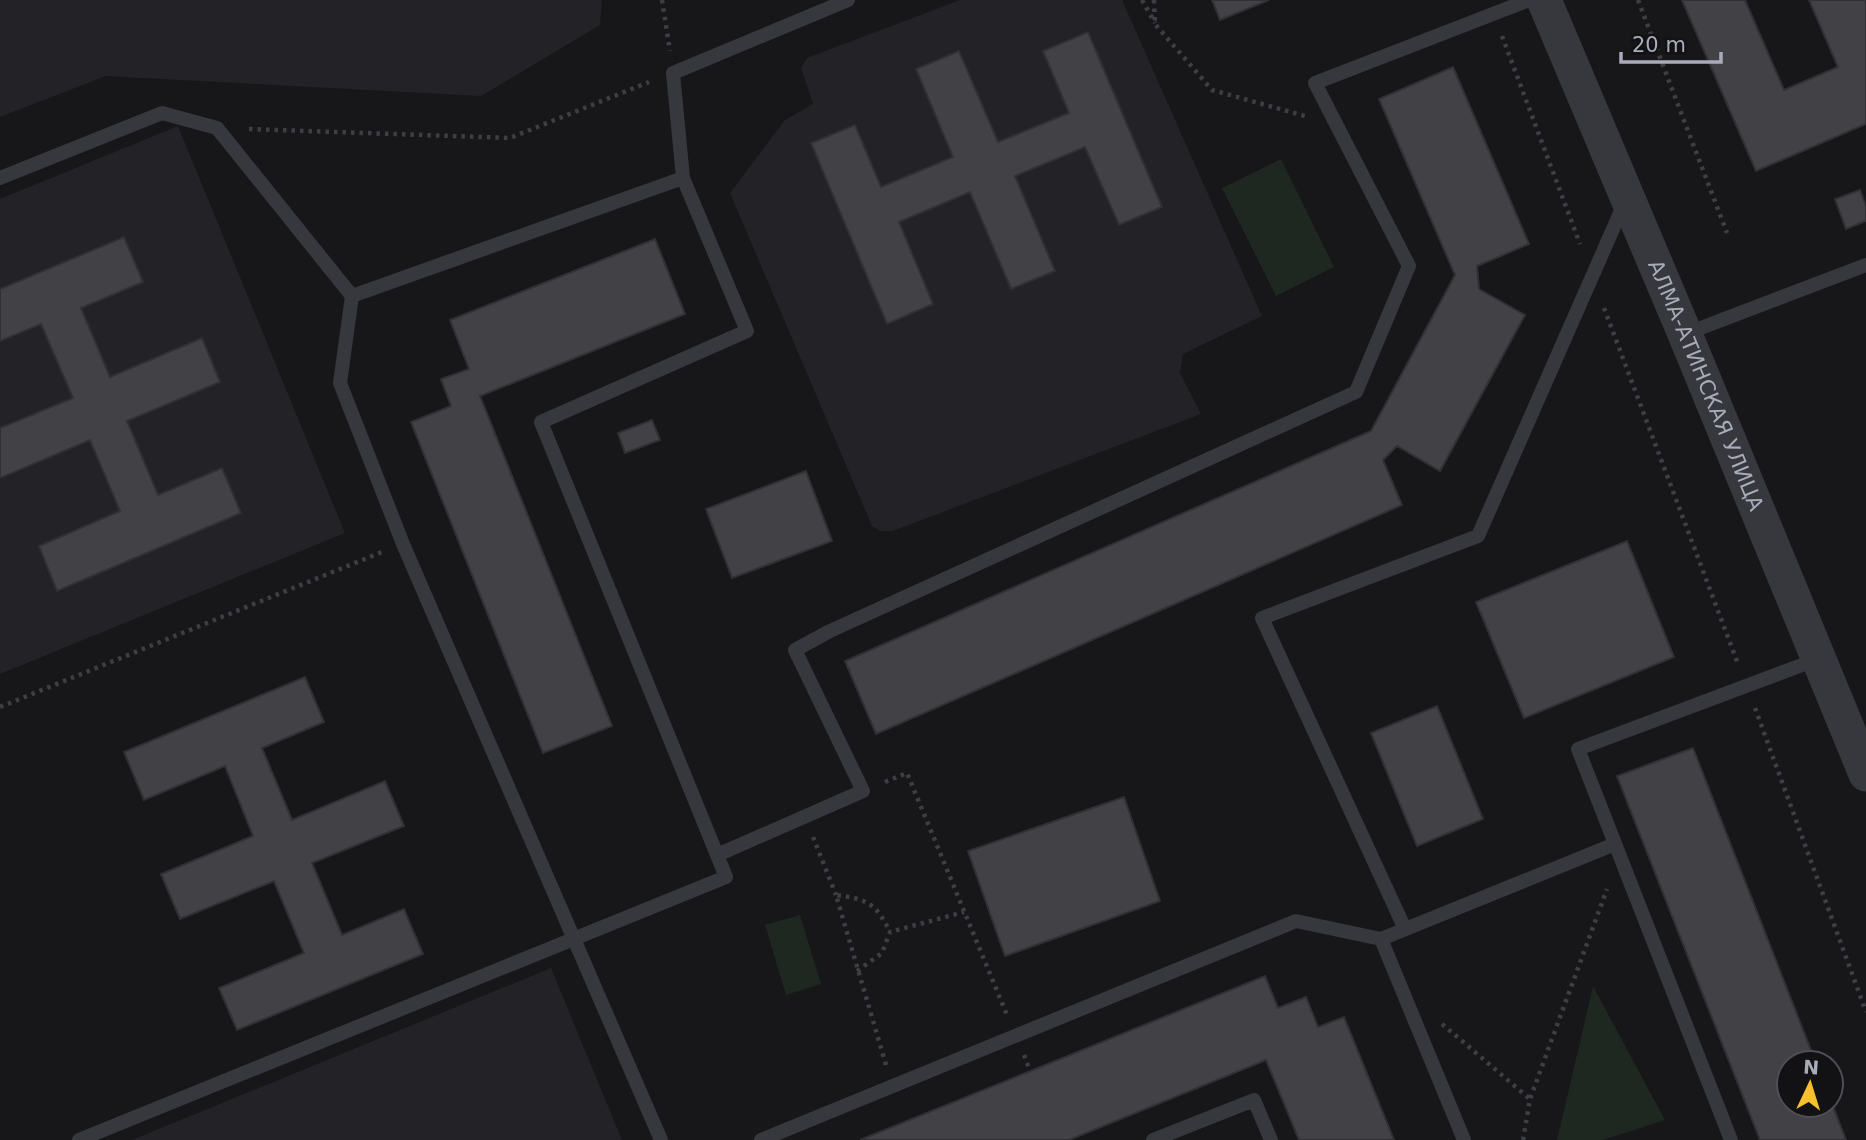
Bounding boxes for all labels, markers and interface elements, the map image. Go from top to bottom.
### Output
scale bar [1621,21,1721,65]
text: 20 m [1632,33,1686,57]
street label: АЛМА-АТИНСКАЯ УЛИЦА [1643,256,1769,515]
north arrow [1775,1049,1845,1119]
text: N [1802,1056,1820,1079]

